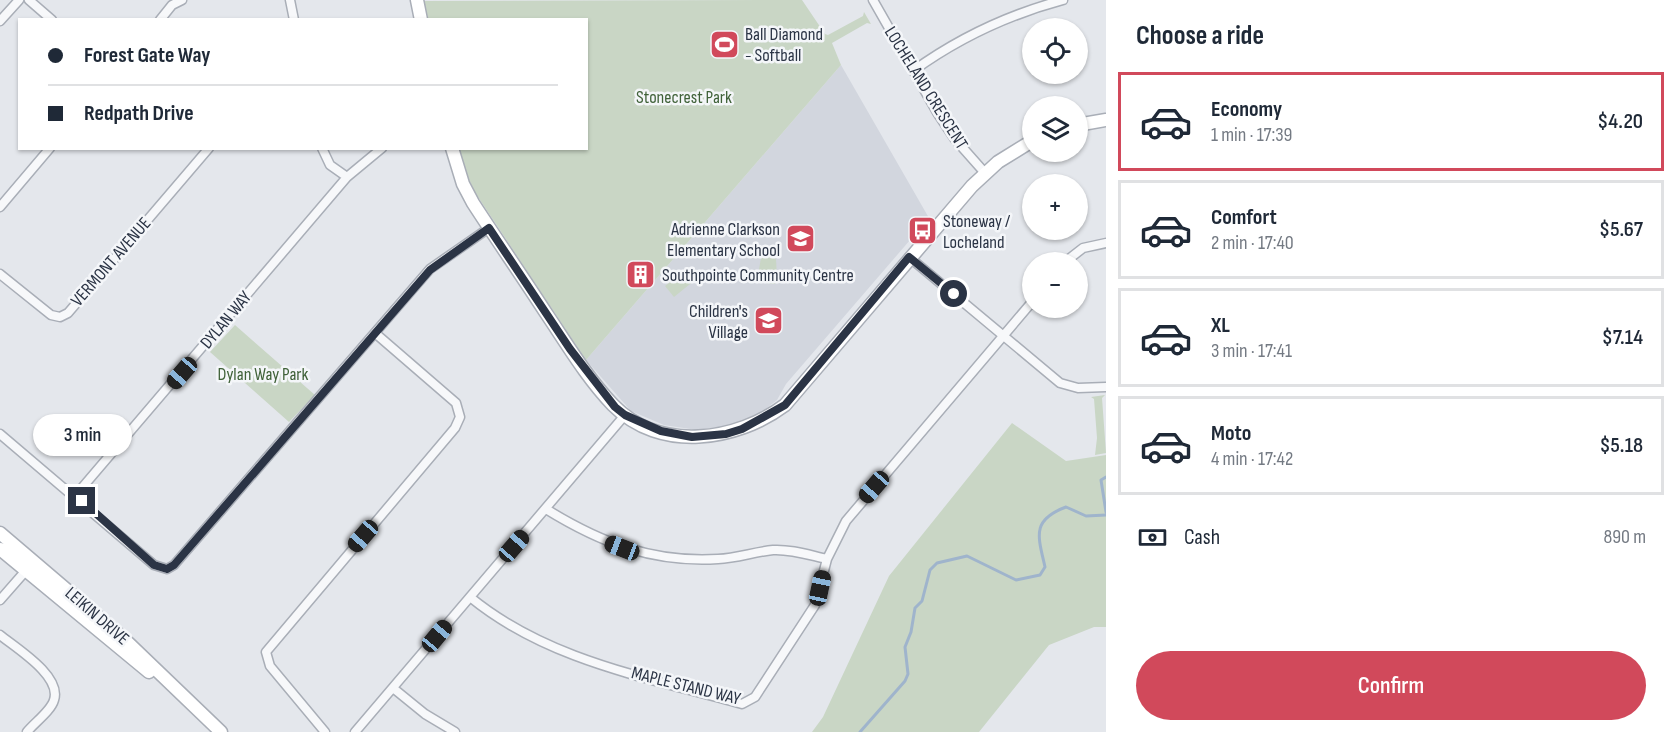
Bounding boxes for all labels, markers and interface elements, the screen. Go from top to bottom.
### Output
map controls [1022,18,1088,318]
button: locate [1022,18,1088,84]
text: Choose a ride [1136,20,1264,52]
street label: LOCHELAND CRESCENT [880,23,972,153]
place label: Ball Diamond - Softball [745,24,823,66]
sports icon: Ball Diamond - Softball [708,28,740,60]
text: Forest Gate Way [84,42,211,69]
park label: Stonecrest Park [636,87,732,108]
icon: car [1139,95,1193,149]
button: layers [1022,96,1088,162]
text: Economy [1211,96,1282,123]
text: Redpath Drive [84,100,194,127]
text: $4.20 [1597,108,1643,135]
text: 1 min · 17:39 [1211,123,1292,147]
button: + [1022,174,1088,240]
icon: car [1139,203,1193,257]
text: Comfort [1211,204,1277,231]
place label: Stoneway / Locheland [943,211,1011,253]
street label: VERMONT AVENUE [67,213,155,311]
bus stop icon: Stoneway / Locheland [906,215,938,247]
text: $5.67 [1599,216,1643,243]
place label: Adrienne Clarkson Elementary School [667,219,780,261]
school or university icon: Adrienne Clarkson Elementary School [785,223,817,255]
text: 2 min · 17:40 [1211,231,1294,255]
button: − [1022,252,1088,318]
building icon: Southpointe Community Centre [625,259,657,291]
place label: Southpointe Community Centre [662,265,854,286]
route start [940,280,967,307]
street label: DYLAN WAY [196,287,256,353]
place label: Children's Village [689,301,748,343]
school or university icon: Children's Village [753,305,785,337]
icon: car [1139,311,1193,365]
text: XL [1211,312,1230,339]
text: $7.14 [1602,324,1643,351]
text: 3 min · 17:41 [1211,339,1292,363]
car [163,354,201,392]
park label: Dylan Way Park [218,364,309,385]
callout: 3 min [32,414,132,456]
icon: car [1139,419,1193,473]
text: Moto [1211,420,1251,447]
text: 3 min [64,423,101,447]
text: $5.18 [1599,432,1643,459]
text: 4 min · 17:42 [1211,447,1293,471]
car [855,468,893,506]
route end [68,487,95,514]
car [344,517,382,555]
icon: cash [1136,521,1169,554]
text: Cash [1184,524,1220,551]
text: 890 m [1603,525,1646,549]
car [495,527,533,565]
car [602,533,642,563]
car [807,569,833,607]
street label: LEIKIN DRIVE [61,583,133,649]
car [419,616,455,656]
button: Confirm [1136,651,1646,720]
street label: MAPLE STAND WAY [629,662,743,710]

